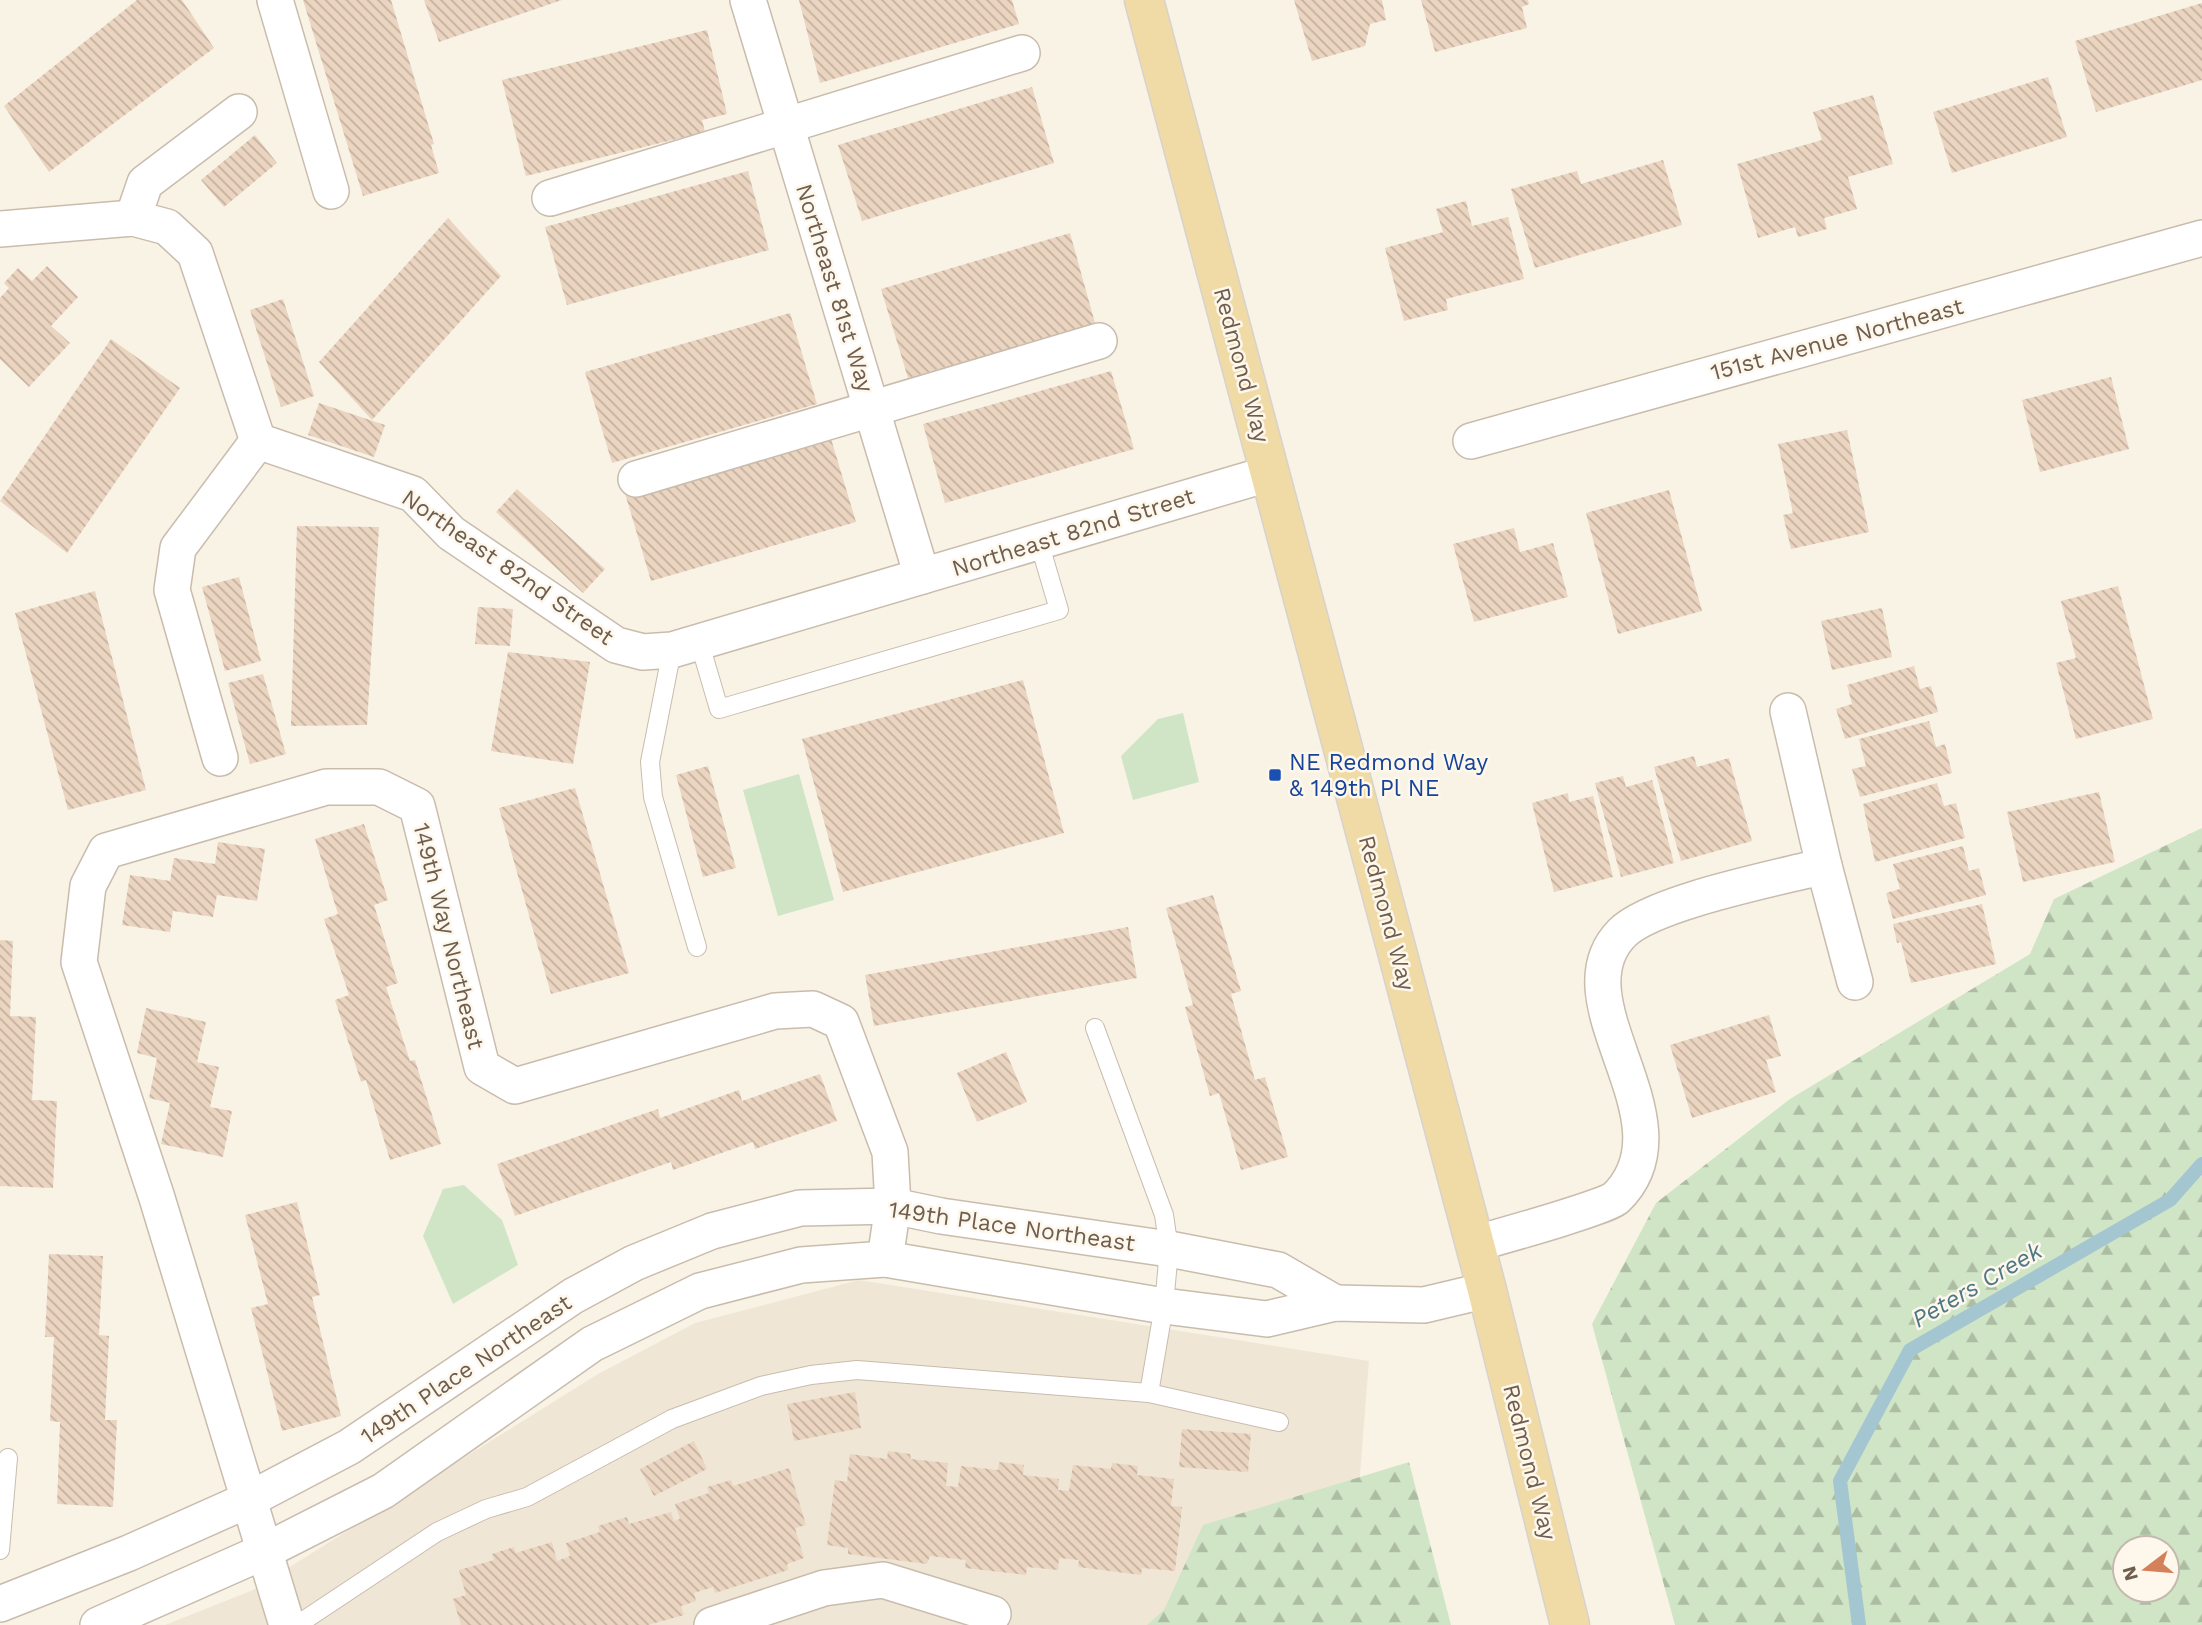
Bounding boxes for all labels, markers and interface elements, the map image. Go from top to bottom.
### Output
street label: Northeast 81st Way [790,181,879,396]
street label: Redmond Way [1208,285,1275,446]
street label: 151st Avenue Northeast [1708,293,1967,386]
street label: Northeast 82nd Street [949,483,1198,582]
street label: Northeast 82nd Street [397,484,619,651]
place label: NE Redmond Way & 149th Pl NE [1289,749,1488,802]
marker: NE Redmond Way & 149th Pl NE [1267,767,1283,783]
street label: 149th Way Northeast [407,820,490,1052]
street label: Redmond Way [1353,833,1420,994]
street label: 149th Place Northeast [887,1196,1137,1257]
water label: Peters Creek [1907,1236,2048,1334]
street label: 149th Place Northeast [356,1289,577,1450]
street label: Redmond Way [1497,1381,1562,1543]
north arrow [2111,1534,2181,1604]
text: N [2117,1564,2143,1583]

